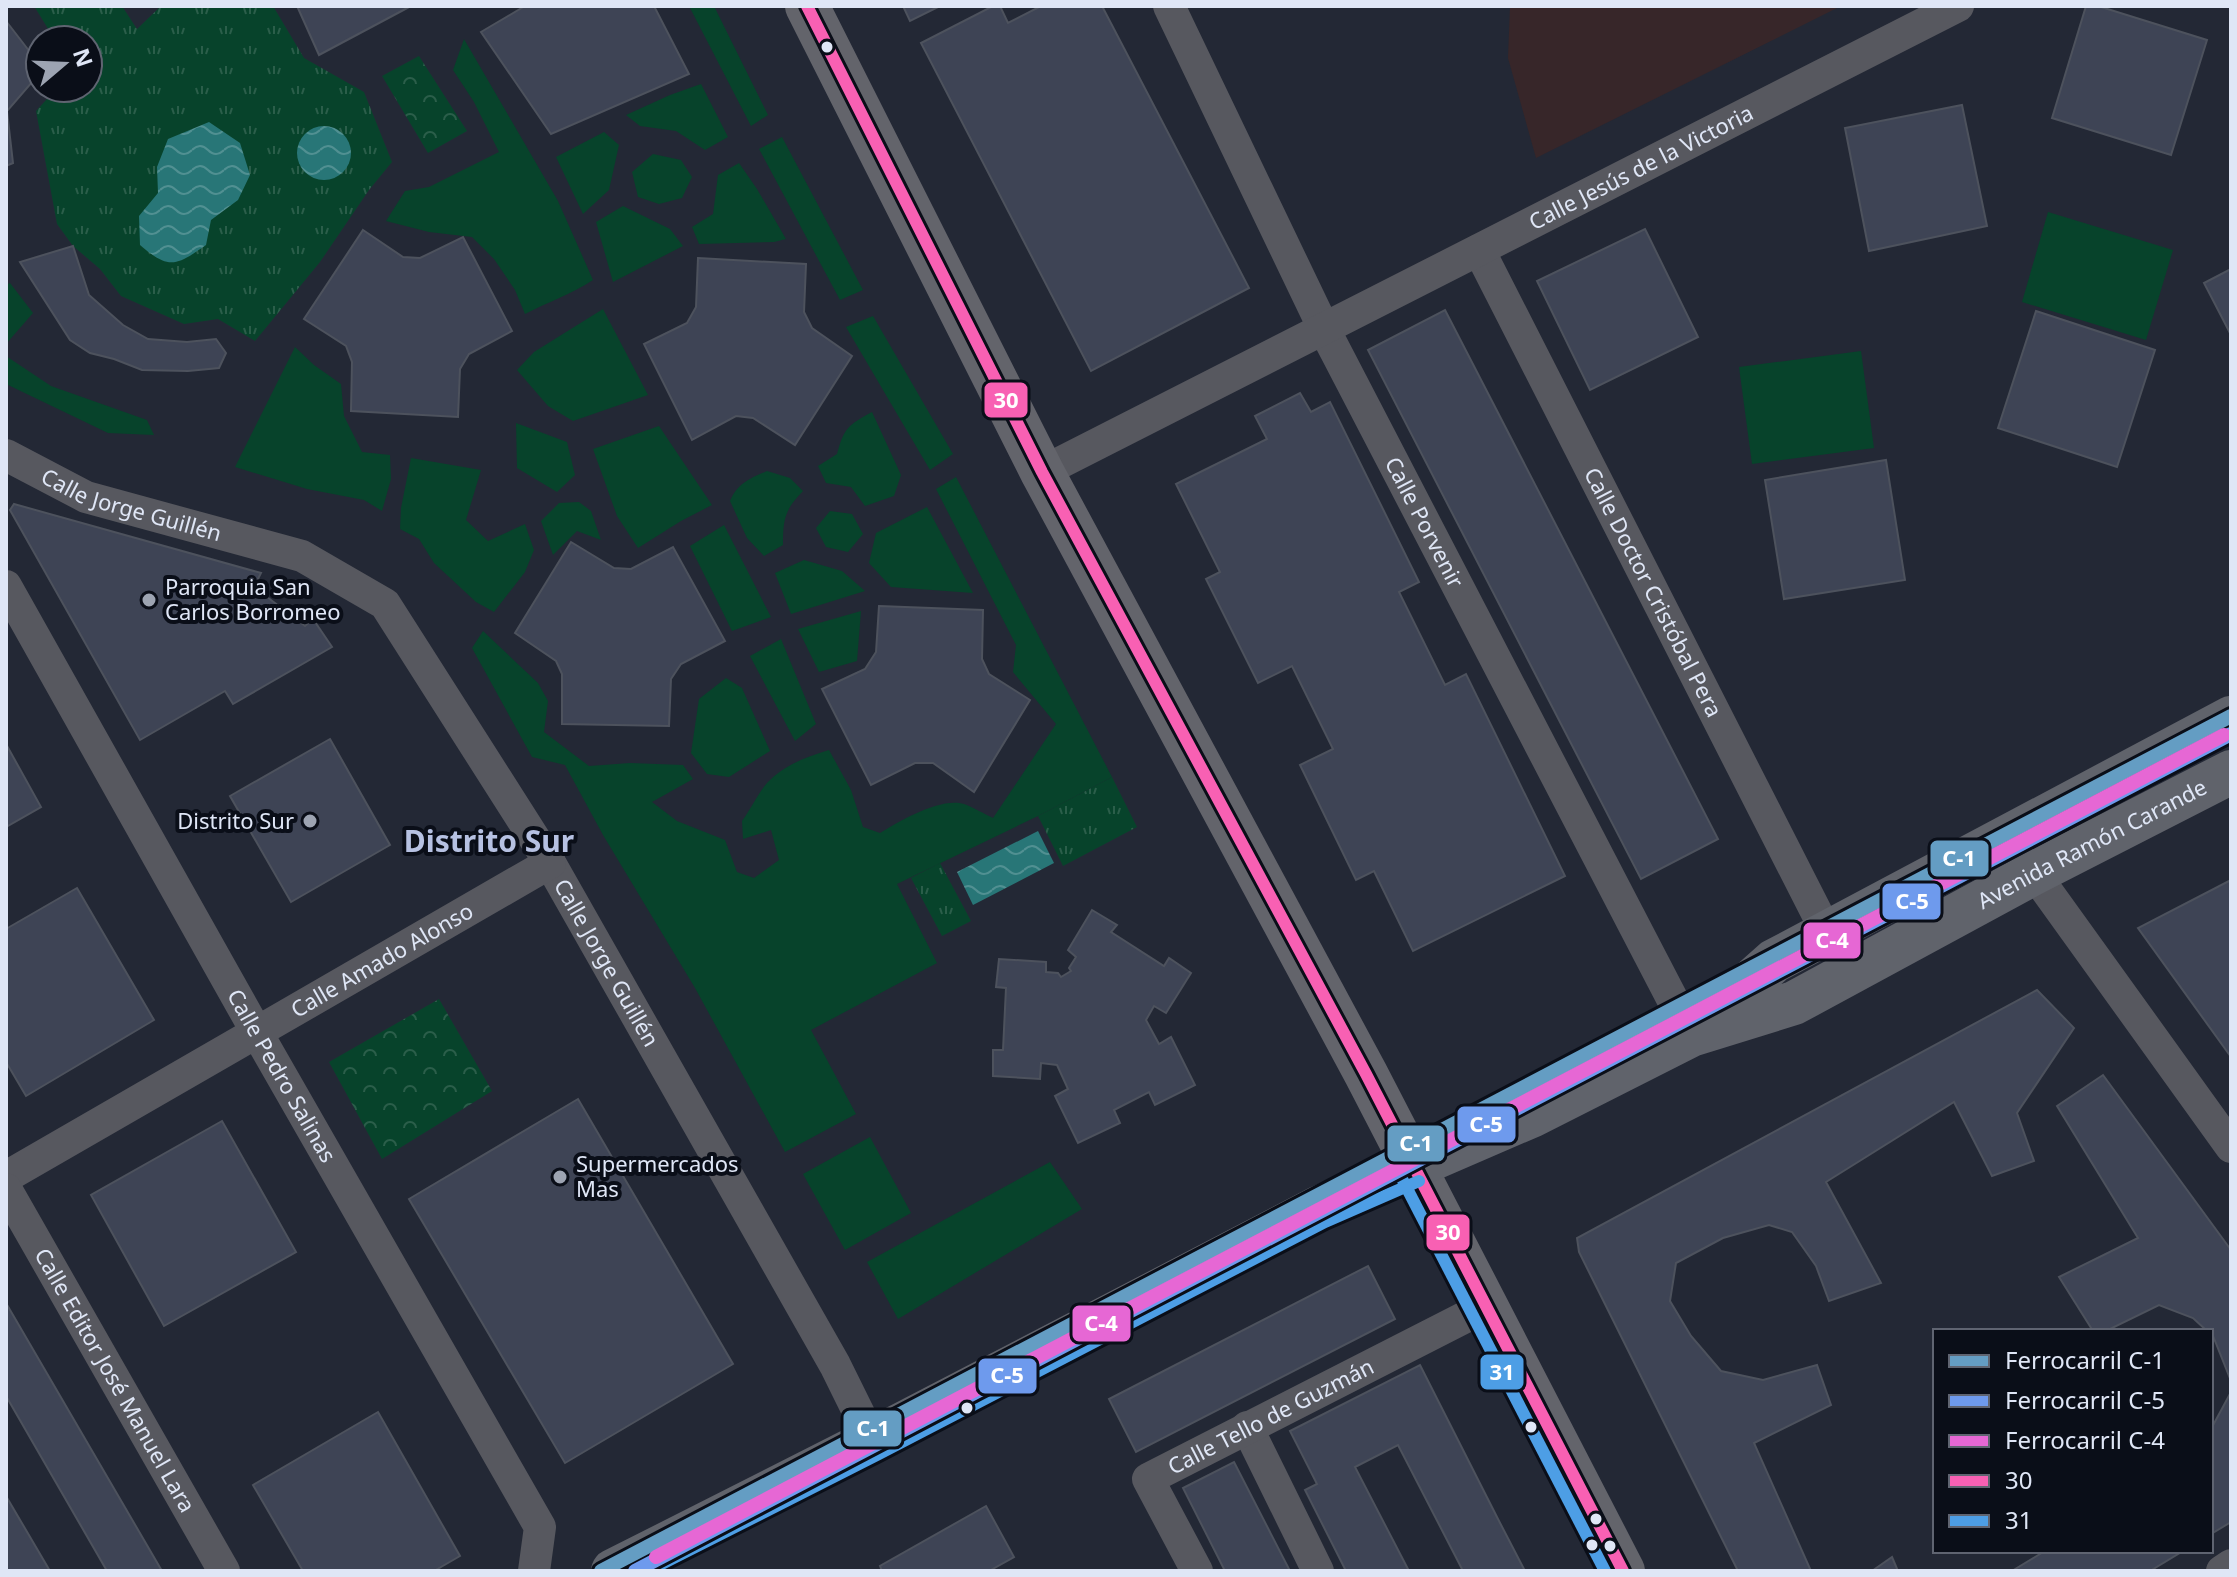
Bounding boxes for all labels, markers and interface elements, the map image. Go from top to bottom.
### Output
north arrow [24,24,104,104]
unlabelled marker [819,39,835,55]
text: N [67,44,101,71]
street label: Calle Jesús de la Victoria [1523,97,1758,236]
line badge: 30 [983,381,1029,419]
text: 30 [993,384,1019,414]
street label: Calle Porvenir [1379,451,1472,592]
street label: Calle Jorge Guillén [36,460,225,547]
street label: Calle Doctor Cristóbal Pera [1578,462,1730,722]
place label: Parroquia San Carlos Borromeo [165,571,341,626]
marker: Parroquia San Carlos Borromeo [140,591,158,609]
street label: Avenida Ramón Carande [1971,771,2211,915]
place label: Distrito Sur [177,805,294,835]
marker: Distrito Sur [301,812,319,830]
district label: Distrito Sur [404,820,575,861]
line badge: C-1 [1929,839,1990,878]
text: C-1 [1942,842,1976,872]
street label: Calle Jorge Guillén [548,873,667,1052]
line badge: C-5 [1881,882,1942,921]
text: C-5 [1895,885,1929,915]
street label: Calle Amado Alonso [285,895,478,1024]
line badge: C-4 [1802,921,1862,960]
text: C-4 [1815,924,1849,954]
street label: Calle Pedro Salinas [221,983,344,1167]
line badge: C-5 [1456,1105,1517,1144]
text: C-5 [1469,1108,1503,1138]
line badge: C-1 [1386,1124,1446,1163]
text: C-1 [1399,1127,1433,1157]
place label: Supermercados Mas [576,1148,739,1203]
marker: Supermercados Mas [551,1168,569,1186]
line badge: 30 [1425,1213,1471,1252]
text: 30 [1435,1216,1461,1246]
street label: Calle Editor José Manuel Lara [29,1242,203,1517]
line badge: C-4 [1071,1304,1132,1343]
text: C-4 [1084,1307,1118,1337]
legend [1933,1329,2213,1553]
text: Ferrocarril C-1 [2005,1343,2165,1376]
street label: Calle Tello de Guzmán [1162,1350,1378,1481]
line badge: 31 [1479,1353,1525,1391]
text: 31 [1489,1356,1515,1386]
line badge: C-5 [977,1357,1038,1395]
text: C-5 [990,1359,1024,1389]
text: Ferrocarril C-5 [2005,1383,2165,1416]
unlabelled marker [959,1400,975,1416]
line badge: C-1 [842,1409,903,1448]
text: C-1 [856,1412,890,1442]
unlabelled marker [1523,1419,1539,1435]
text: Ferrocarril C-4 [2005,1423,2165,1456]
text: 30 [2005,1463,2032,1496]
text: 31 [2005,1503,2032,1536]
unlabelled marker [1588,1511,1604,1527]
unlabelled marker [1584,1537,1600,1553]
unlabelled marker [1602,1538,1618,1554]

